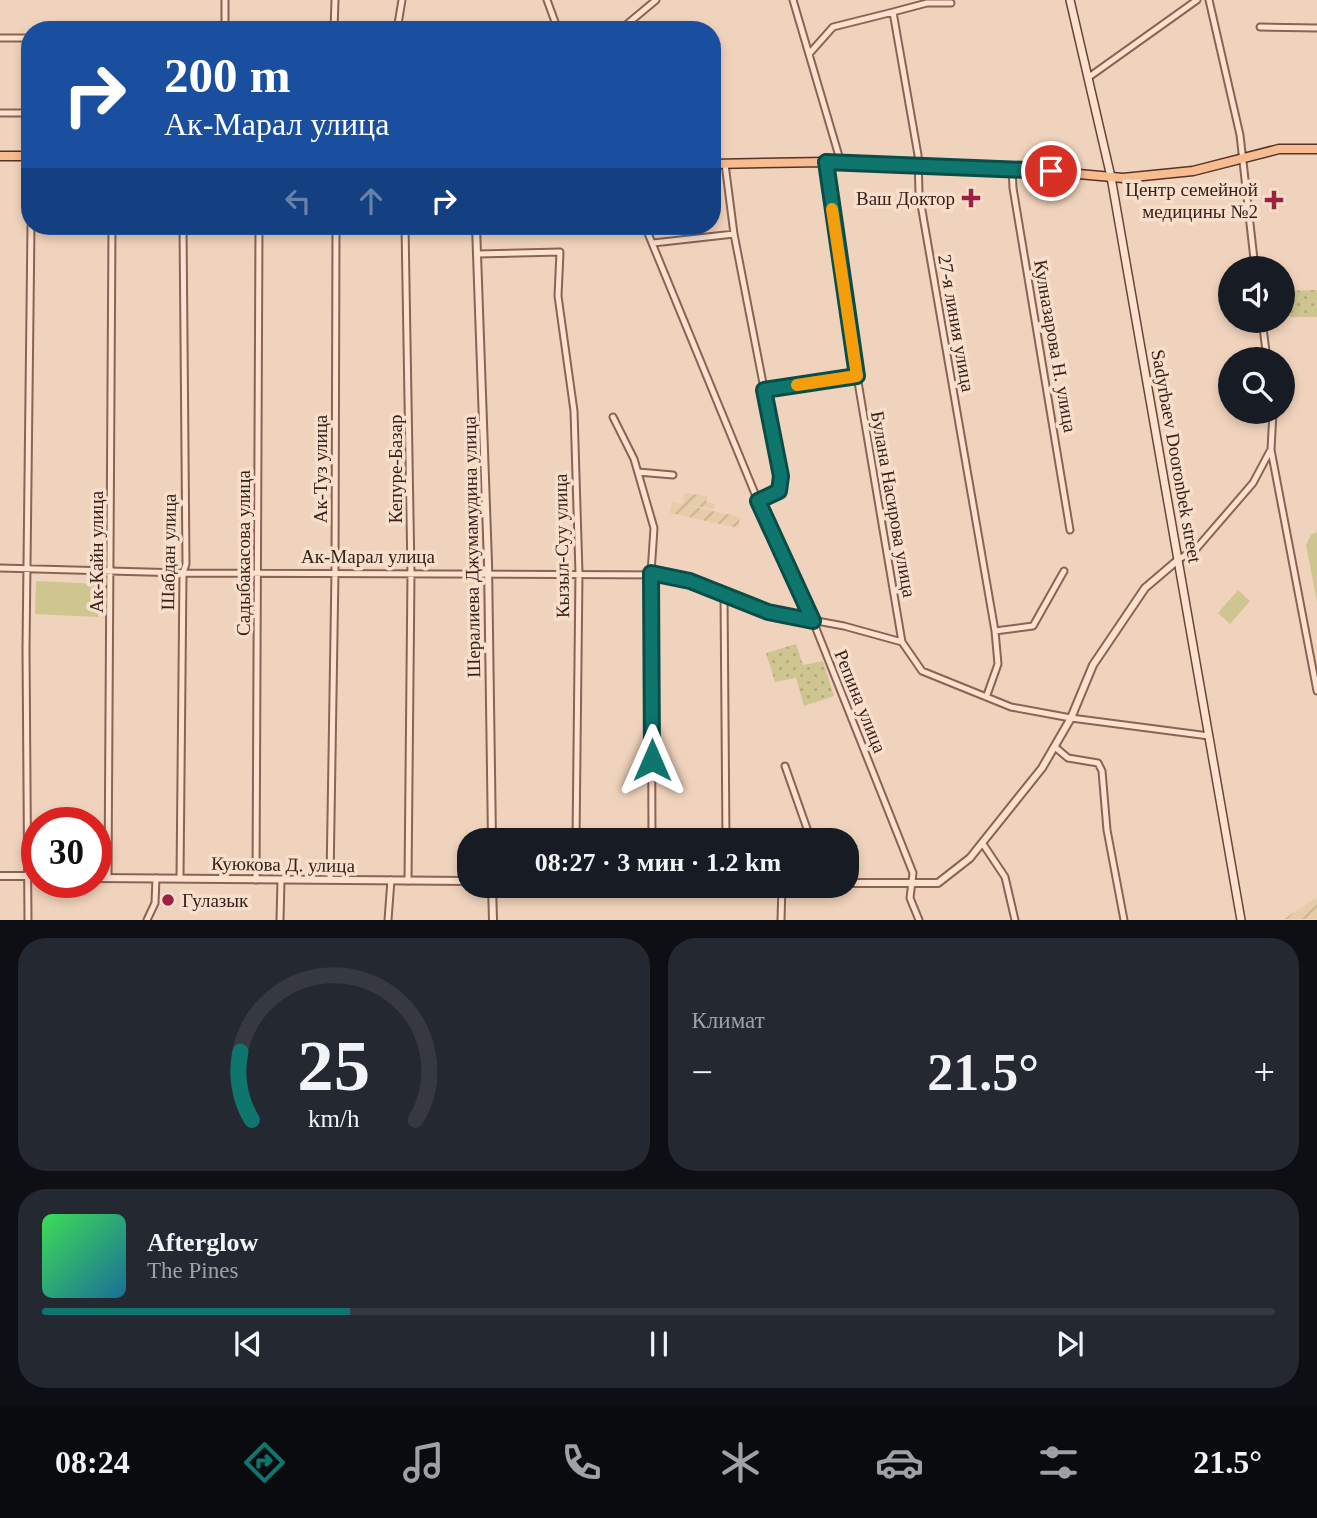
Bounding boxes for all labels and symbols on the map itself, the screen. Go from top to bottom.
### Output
pin [1021,141,1081,201]
place label: Центр семейной медицины №2 [1125,179,1258,222]
place label: Ваш Доктор [856,188,955,209]
marker: Ваш Доктор [961,188,981,208]
marker: Центр семейной медицины №2 [1264,190,1284,210]
street label: 27-я линия улица [934,253,979,394]
street label: Кулназарова Н. улица [1030,258,1081,435]
street label: Sadyrbaev Dooronbek street [1147,348,1206,565]
street label: Булана Насирова улица [867,409,920,599]
street label: Ак-Туз улица [310,414,331,523]
street label: Кепуре-Базар [385,414,406,524]
street label: Шералиева Джумамудина улица [459,415,484,678]
street label: Садыбакасова улица [233,470,254,636]
street label: Кызыл-Суу улица [550,473,573,618]
street label: Ак-Кайн улица [86,490,107,613]
street label: Шабдан улица [157,493,180,611]
street label: Ак-Марал улица [301,546,435,567]
street label: Репина улица [830,647,891,756]
position arrow [615,723,689,797]
speed limit sign: 30 [21,807,112,898]
street label: Куюкова Д. улица [211,853,356,876]
place label: Гулазык [182,890,249,911]
marker: Гулазык [160,892,176,908]

